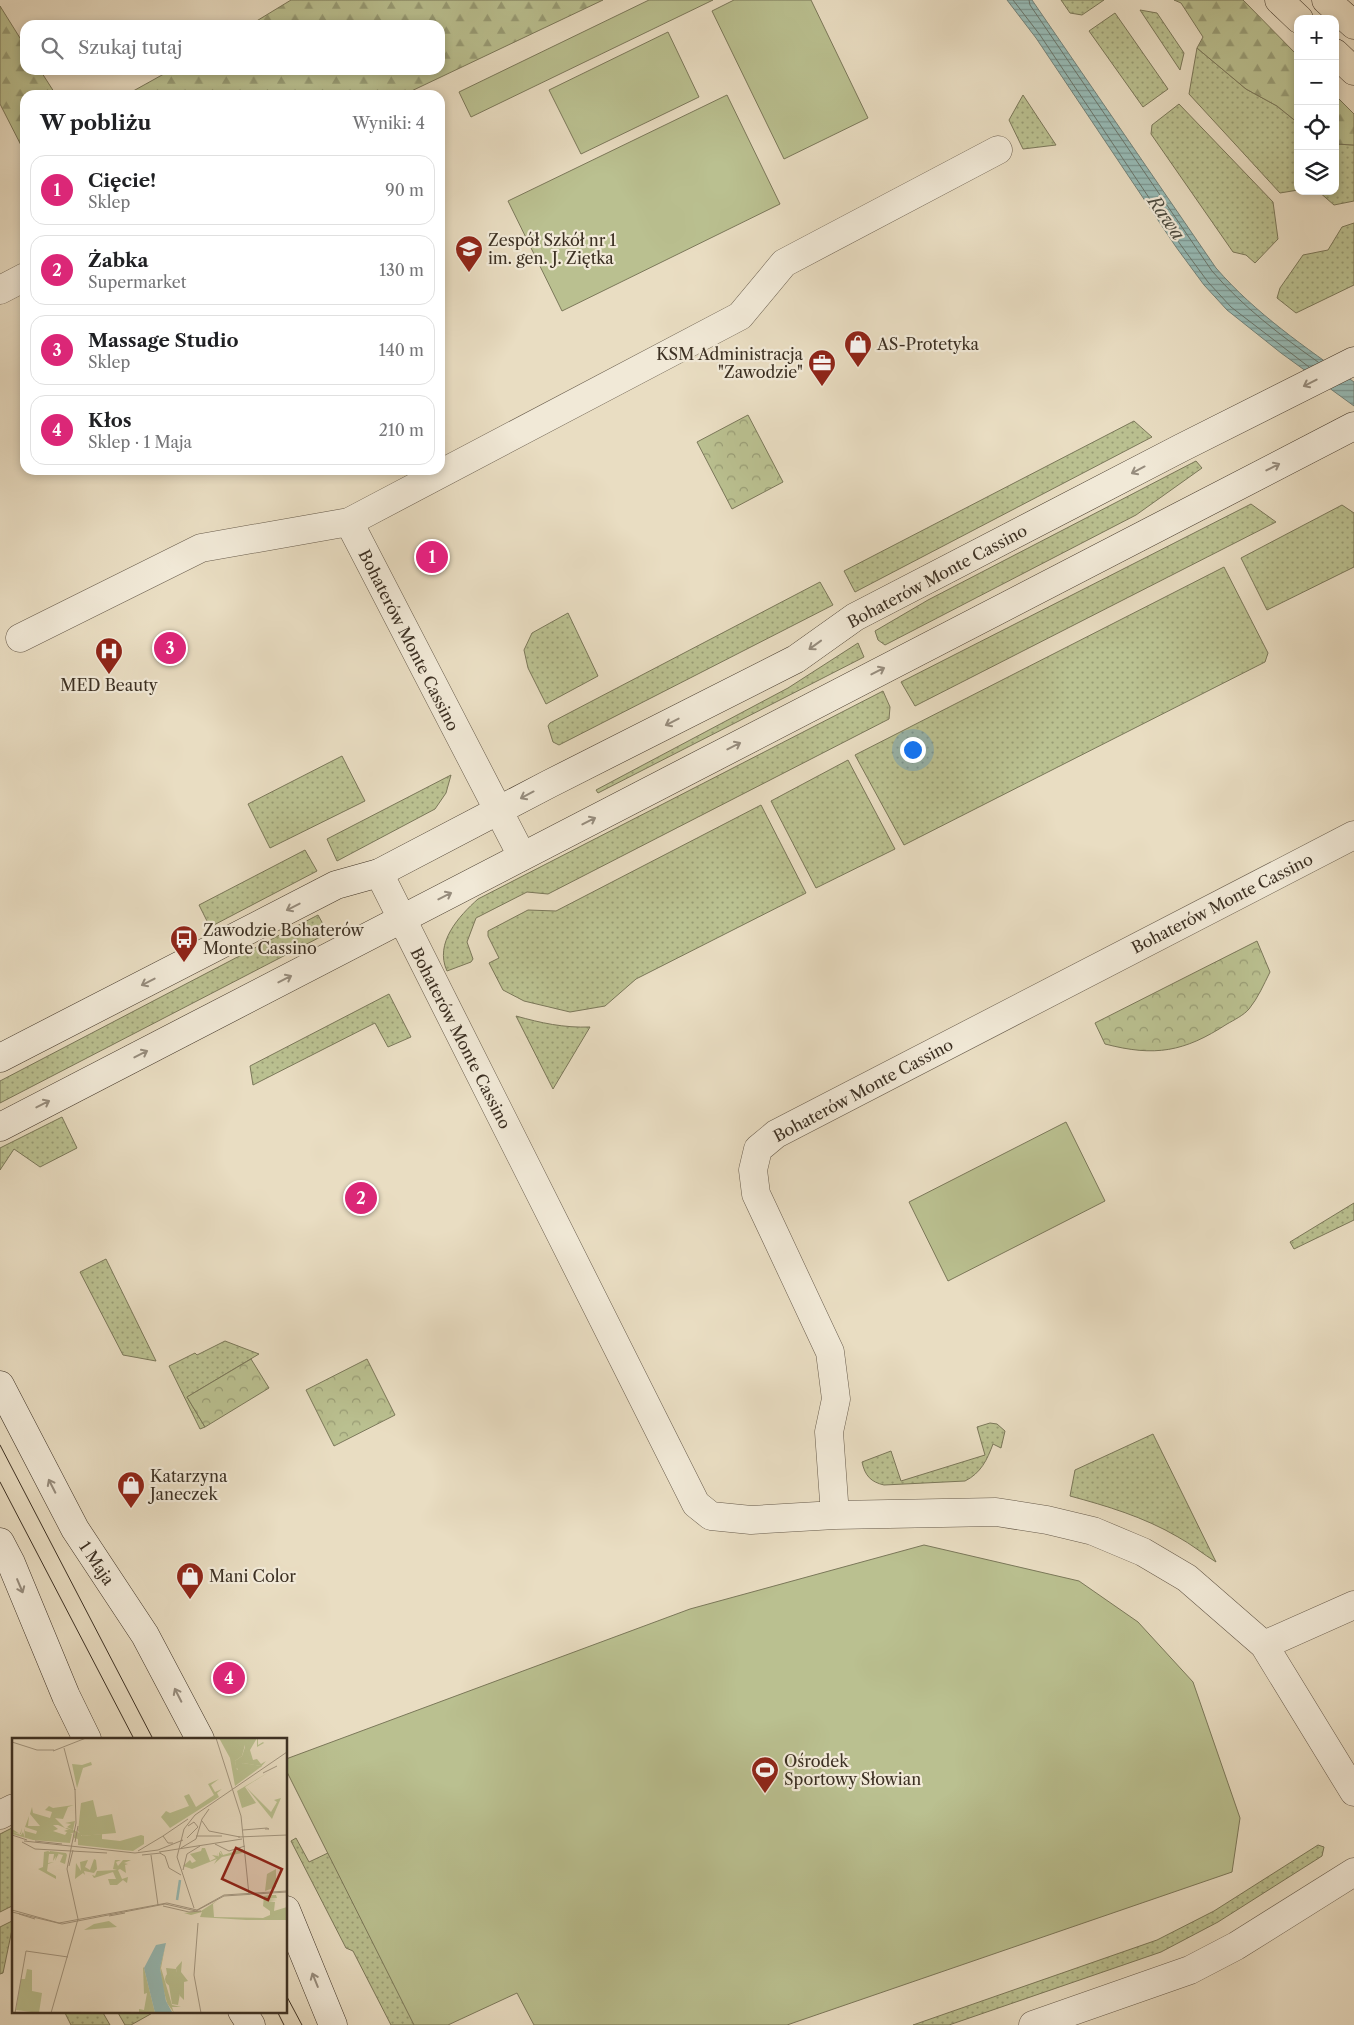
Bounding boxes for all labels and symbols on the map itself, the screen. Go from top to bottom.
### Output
water label: Rawa [1142,190,1189,245]
place label: Zespół Szkół nr 1 im. gen. J. Ziętka [488,230,617,268]
school or university icon: Zespół Szkół nr 1 im. gen. J. Ziętka [454,234,484,273]
shop icon: AS-Protetyka [843,329,873,368]
place label: AS-Protetyka [876,334,980,354]
place label: KSM Administracja "Zawodzie" [656,344,804,382]
office icon: KSM Administracja "Zawodzie" [807,348,837,387]
one-way arrow [1303,378,1318,388]
one-way arrow [1266,462,1281,472]
one-way arrow [1131,466,1146,475]
street label: Bohaterów Monte Cassino [844,520,1031,632]
pin: 1 [416,538,448,576]
street label: Bohaterów Monte Cassino [354,546,464,734]
pin: 3 [154,629,186,667]
hospital icon: MED Beauty [94,636,124,675]
one-way arrow [808,640,822,650]
one-way arrow [870,666,885,675]
place label: MED Beauty [60,675,159,695]
one-way arrow [665,718,680,727]
your location [900,737,926,763]
one-way arrow [726,741,741,751]
one-way arrow [520,791,535,800]
one-way arrow [582,816,597,826]
street label: Bohaterów Monte Cassino [1128,848,1316,958]
one-way arrow [437,891,452,900]
one-way arrow [286,903,301,912]
place label: Zawodzie Bohaterów Monte Cassino [203,920,364,958]
bus stop icon: Zawodzie Bohaterów Monte Cassino [169,924,199,963]
street label: Bohaterów Monte Cassino [406,944,516,1132]
one-way arrow [277,974,292,983]
one-way arrow [141,977,156,987]
street label: Bohaterów Monte Cassino [770,1034,957,1146]
one-way arrow [133,1048,148,1058]
one-way arrow [36,1099,51,1109]
pin: 2 [345,1179,377,1217]
place label: Katarzyna Janeczek [147,1466,228,1504]
shop icon: Katarzyna Janeczek [116,1470,146,1509]
one-way arrow [47,1478,57,1493]
street label: 1 Maja [75,1537,119,1589]
shop icon: Mani Color [175,1561,205,1600]
place label: Mani Color [209,1566,296,1586]
one-way arrow [16,1578,26,1593]
pin: 4 [213,1659,245,1697]
one-way arrow [173,1688,183,1703]
inset map [12,1738,288,2012]
place label: Ośrodek Sportowy Słowian [784,1751,921,1789]
sports icon: Ośrodek Sportowy Słowian [750,1755,780,1794]
one-way arrow [309,1973,319,1988]

